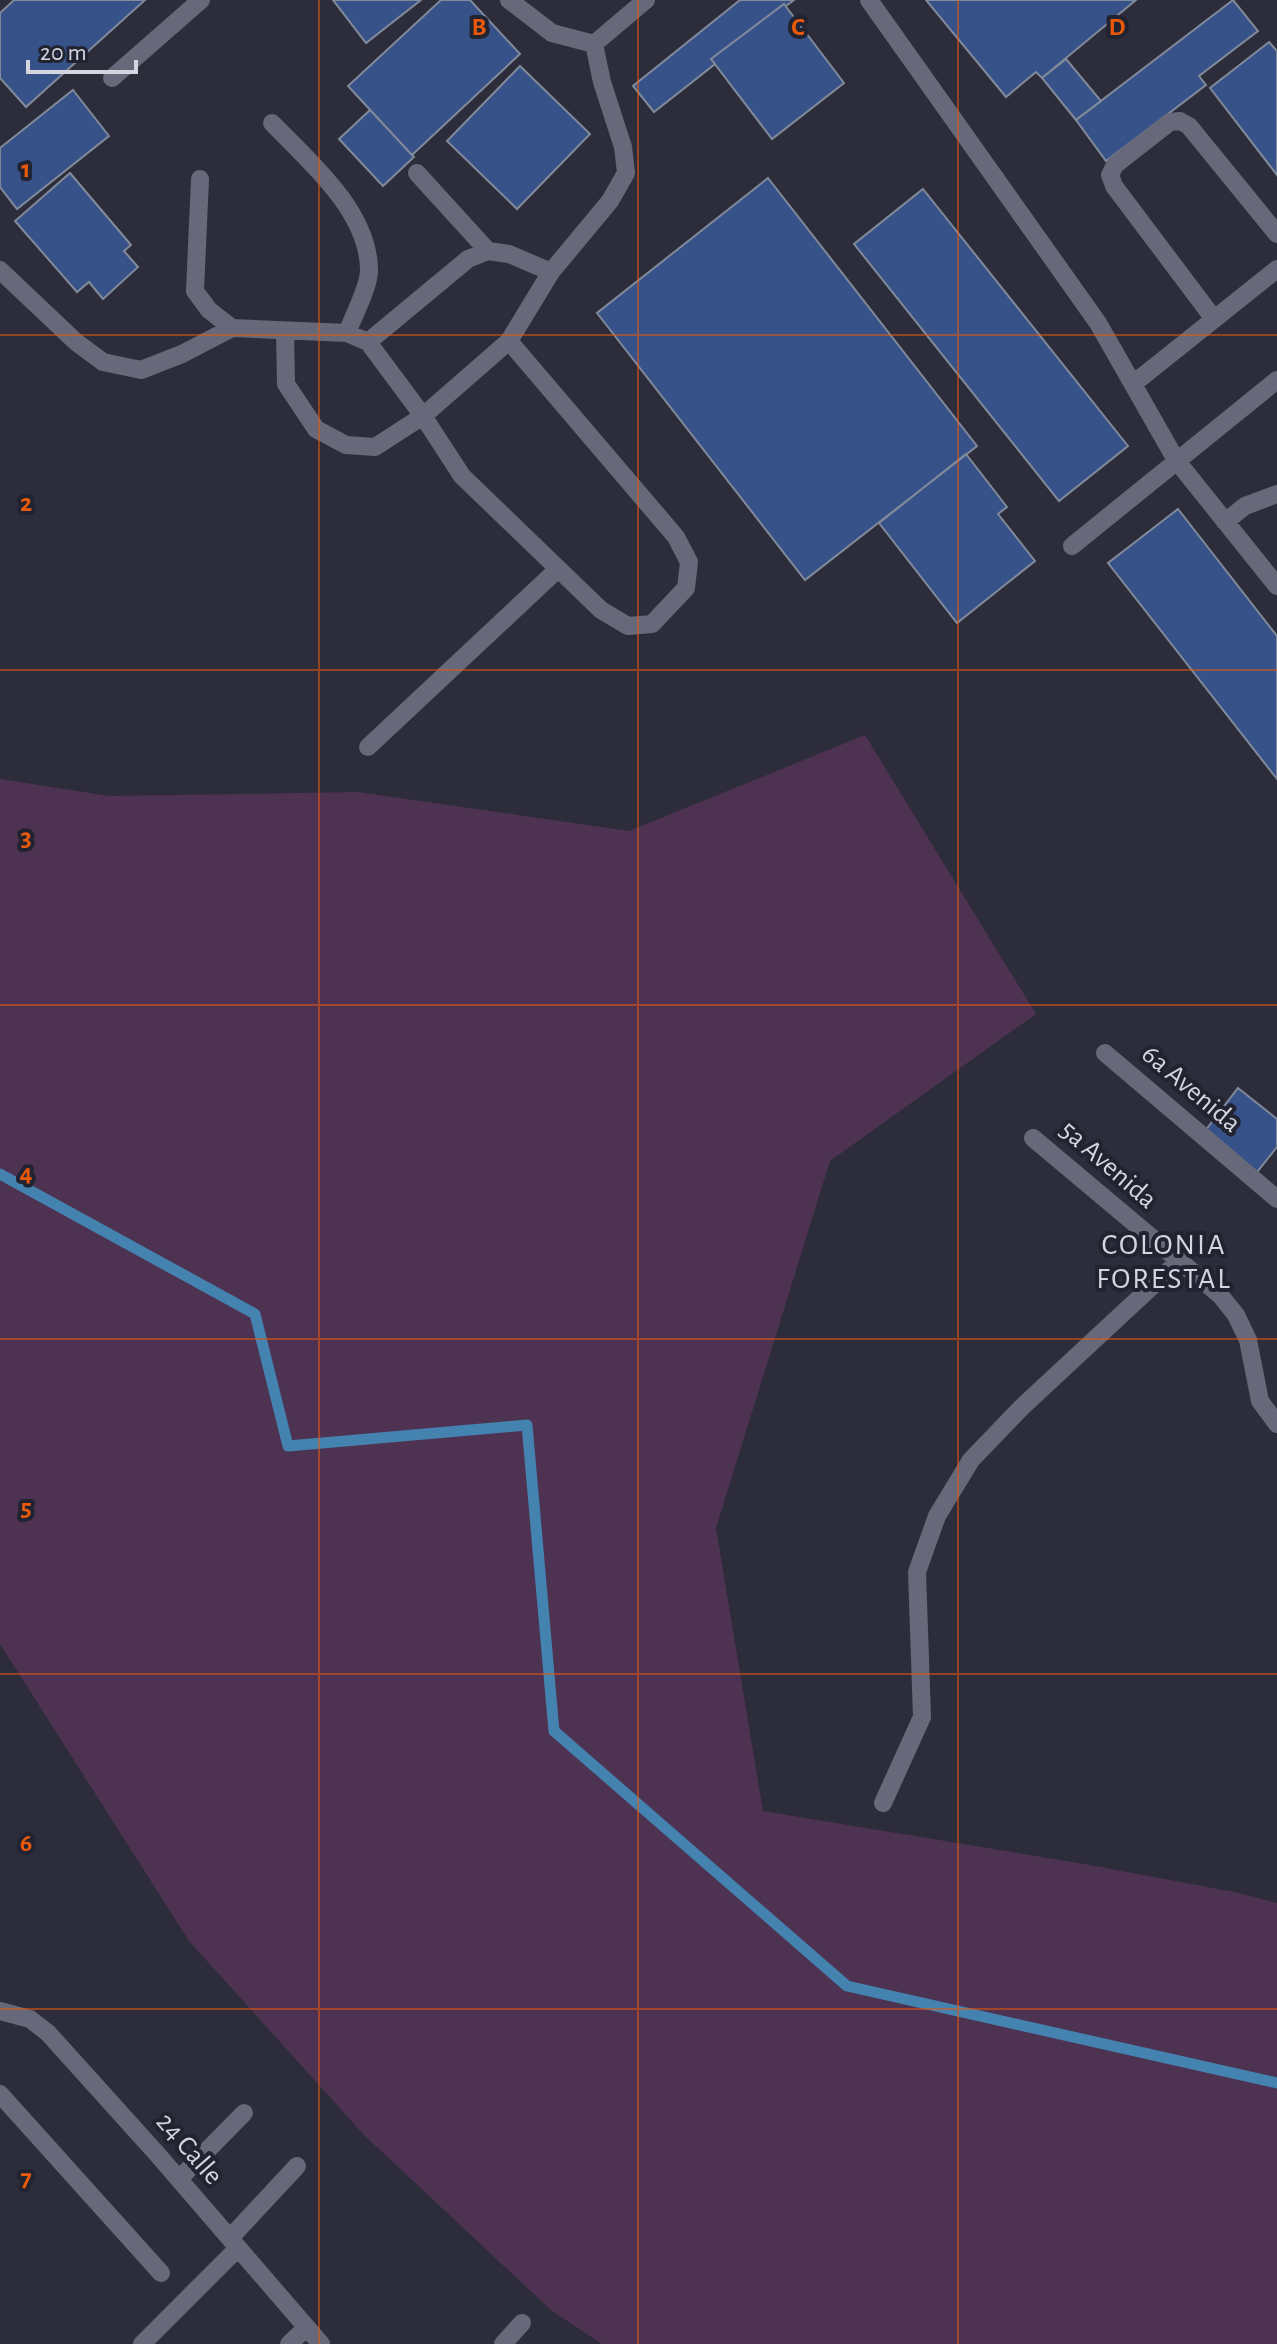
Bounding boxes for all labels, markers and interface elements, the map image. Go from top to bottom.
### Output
text: B [471,14,487,40]
text: C [791,14,805,40]
text: D [1108,14,1126,40]
scale bar [28,24,136,74]
text: 20 m [40,41,87,65]
text: 1 [21,156,31,182]
text: 2 [20,490,32,516]
text: 3 [20,825,32,851]
street label: 6a Avenida [1136,1040,1246,1138]
street label: 5a Avenida [1054,1116,1162,1214]
text: 4 [19,1160,33,1186]
district label: COLONIA FORESTAL [1096,1230,1232,1294]
text: 5 [20,1495,32,1521]
text: 6 [20,1830,32,1856]
street label: 24 Calle [151,2108,227,2190]
text: 7 [20,2165,32,2191]

